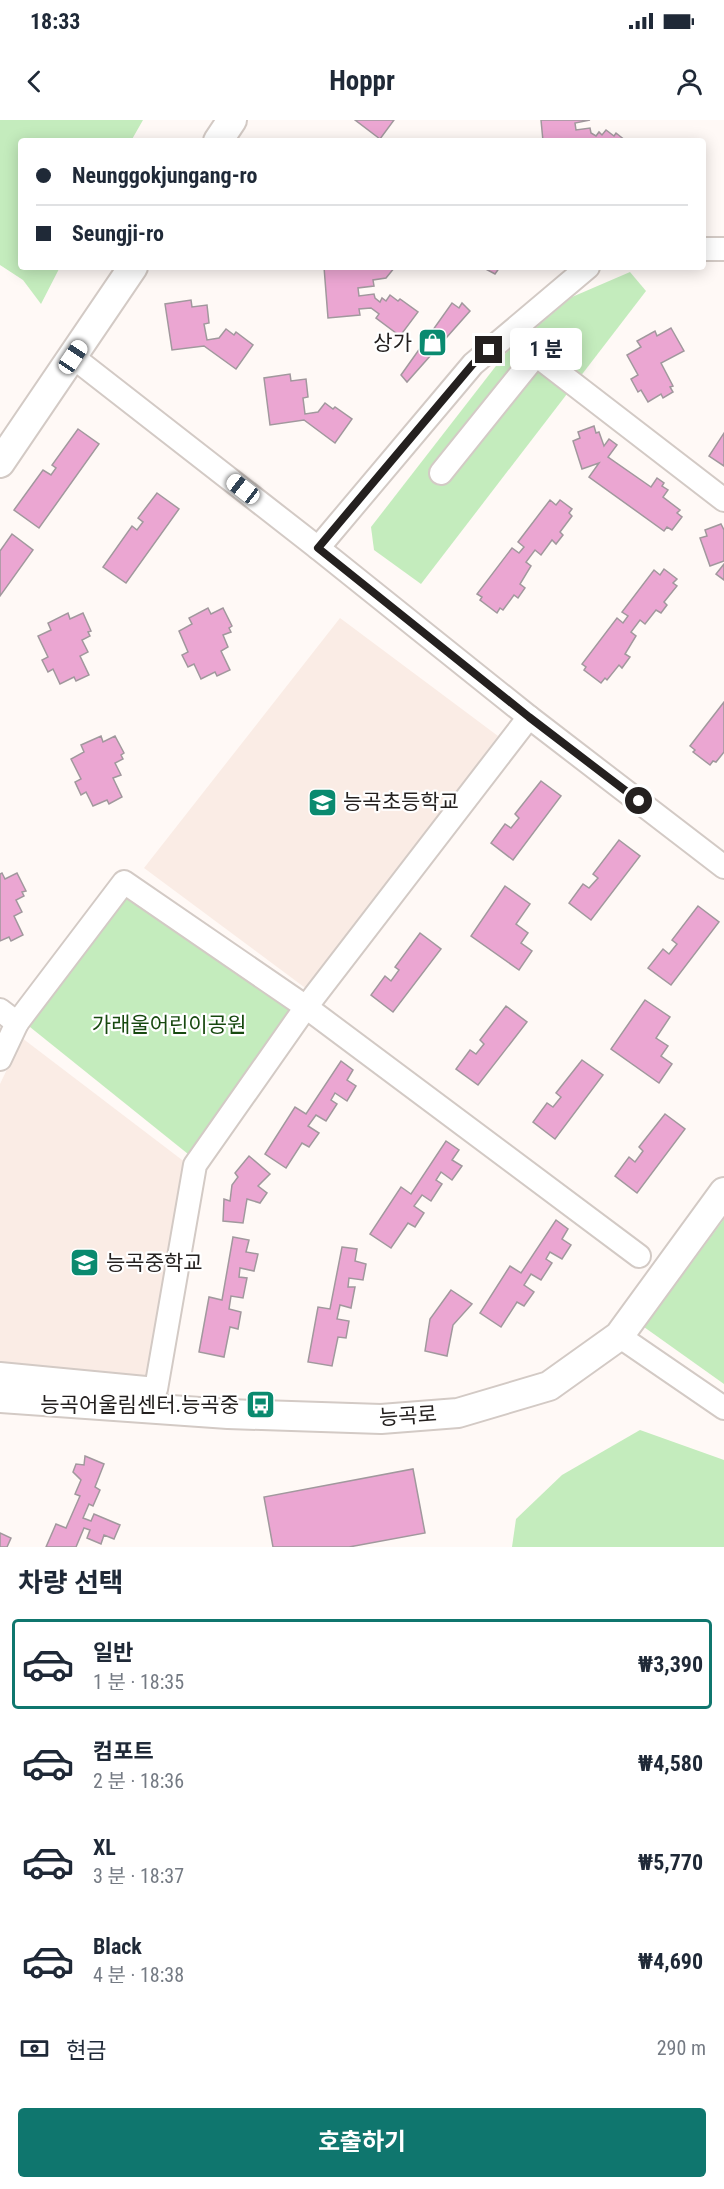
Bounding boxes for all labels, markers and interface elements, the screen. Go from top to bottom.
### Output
text: 18:33 [30,9,81,34]
icon: back [18,65,51,98]
text: Hoppr [329,65,395,97]
icon: person [673,65,706,98]
text: Neunggokjungang-ro [72,163,257,188]
text: Seungji-ro [72,221,164,246]
shop icon: 상가 [417,327,449,359]
callout: 1 분 [510,329,582,371]
place label: 상가 [373,331,412,355]
route end [475,336,502,363]
car [55,337,91,377]
text: 1 분 [529,337,563,361]
car [223,471,263,507]
school or university icon: 능곡초등학교 [306,786,338,818]
route start [625,787,652,814]
place label: 능곡초등학교 [343,790,459,814]
park label: 가래울어린이공원 [92,1013,246,1037]
school or university icon: 능곡중학교 [69,1247,101,1279]
place label: 능곡중학교 [106,1251,203,1275]
bus stop icon: 능곡어울림센터.능곡중 [244,1389,276,1421]
place label: 능곡어울림센터.능곡중 [40,1393,239,1417]
street label: 능곡로 [378,1402,438,1430]
text: 차량 선택 [18,1567,124,1599]
icon: car [21,1637,75,1691]
text: 일반 [93,1640,133,1665]
text: ₩3,390 [638,1652,703,1677]
text: 1 분 · 18:35 [93,1670,184,1694]
icon: car [21,1736,75,1790]
text: 컴포트 [93,1739,154,1764]
text: ₩4,580 [638,1751,703,1776]
text: 2 분 · 18:36 [93,1769,184,1793]
icon: car [21,1835,75,1889]
text: XL [93,1835,116,1860]
text: ₩5,770 [638,1850,703,1875]
text: 3 분 · 18:37 [93,1864,184,1888]
icon: car [21,1934,75,1988]
text: Black [93,1934,142,1959]
text: ₩4,690 [638,1949,703,1974]
text: 4 분 · 18:38 [93,1963,184,1987]
icon: cash [18,2032,51,2065]
text: 290 m [657,2036,706,2060]
text: 현금 [66,2038,106,2063]
button: 호출하기 [18,2108,706,2177]

